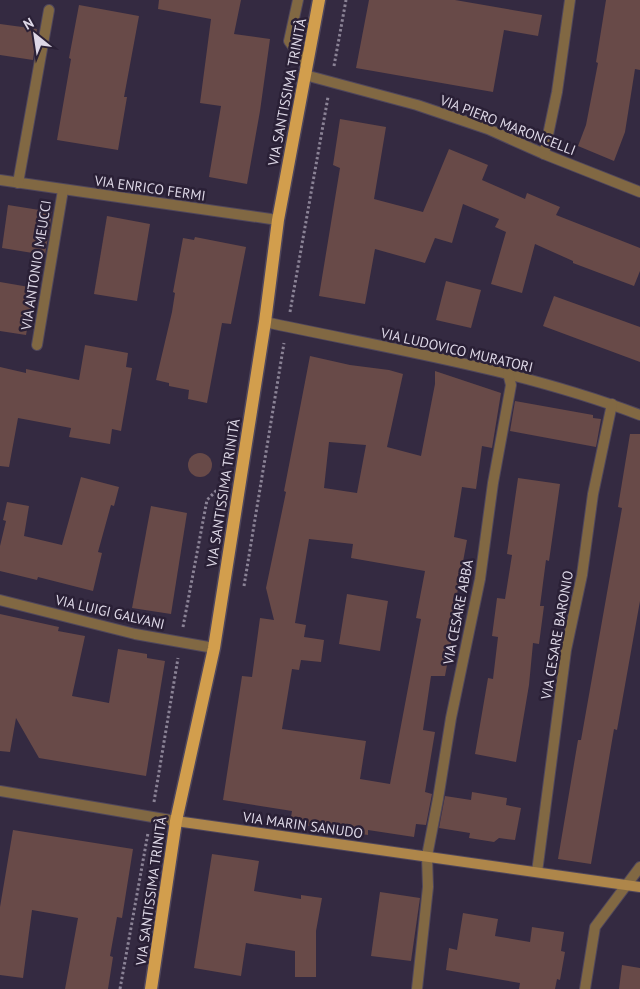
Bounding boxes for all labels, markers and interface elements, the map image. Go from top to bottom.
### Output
north arrow [10,10,60,60]
text: N [20,14,37,34]
street label: VIA SANTISSIMA TRINITÀ [264,16,310,168]
street label: VIA PIERO MARONCELLI [437,90,578,159]
street label: VIA ENRICO FERMI [92,171,207,205]
street label: VIA ANTONIO MEUCCI [17,199,55,332]
street label: VIA LUDOVICO MURATORI [378,324,535,376]
street label: VIA SANTISSIMA TRINITÀ [202,417,244,569]
street label: VIA CESARE ABBA [439,557,477,667]
street label: VIA CESARE BARONIO [537,569,577,702]
street label: VIA LUIGI GALVANI [53,590,166,633]
street label: VIA MARIN SANUDO [241,808,364,842]
street label: VIA SANTISSIMA TRINITÀ [132,815,170,967]

